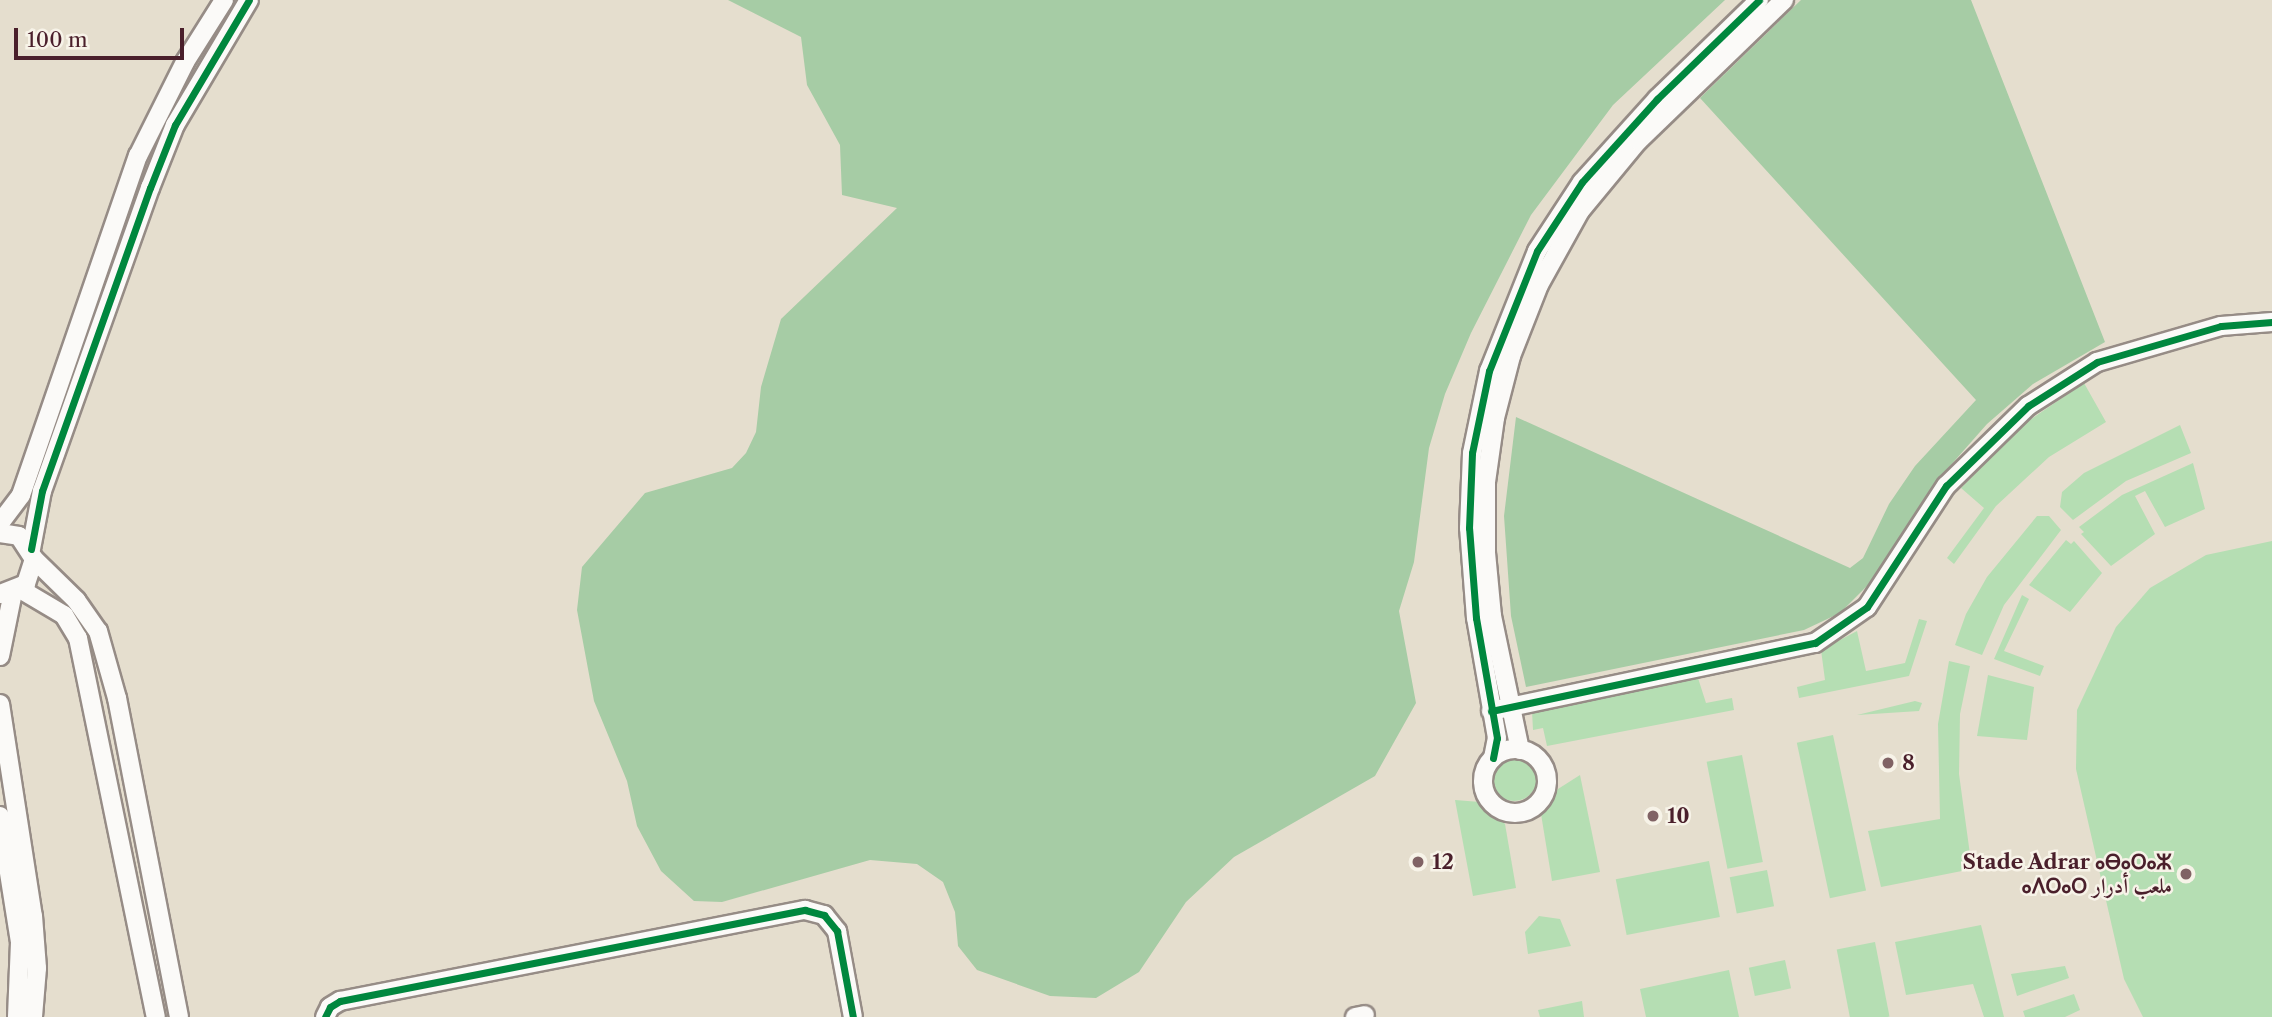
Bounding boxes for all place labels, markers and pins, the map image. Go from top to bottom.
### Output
place label: 8 [1902,750,1915,776]
marker: 8 [1880,755,1896,771]
place label: 10 [1667,803,1690,829]
marker: 10 [1645,808,1661,824]
place label: 12 [1432,849,1454,875]
place label: Stade Adrar ⴰⴱⴰⵔⴰⵣ ⴰⴷⵔⴰⵔ ملعب أدرار [1962,849,2172,899]
marker: 12 [1410,854,1426,870]
marker: Stade Adrar ⴰⴱⴰⵔⴰⵣ ⴰⴷⵔⴰⵔ ملعب أدرار [2178,866,2194,882]

